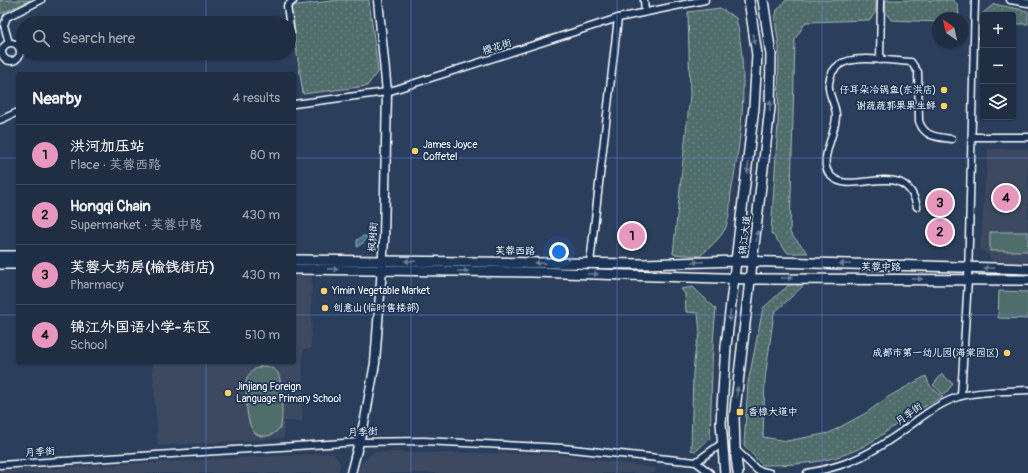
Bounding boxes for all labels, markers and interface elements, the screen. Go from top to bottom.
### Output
north arrow [932,12,968,48]
map controls [980,12,1016,120]
button: + [980,12,1016,48]
search box [16,16,296,60]
icon: search [30,27,52,49]
text: Search here [62,29,135,48]
one-way arrow [752,33,758,45]
street label: 樱花街 [481,37,513,57]
button: − [980,48,1016,84]
place label: 仔耳朵冷锅鱼(东洪店) [839,84,936,96]
button: layers [980,84,1016,120]
marker: 仔耳朵冷锅鱼(东洪店) [939,85,949,95]
text: Nearby [32,88,81,109]
text: 4 results [233,90,280,106]
one-way arrow [767,99,773,112]
place label: 谢蔬蔬郭果果生鲜 [856,100,936,112]
marker: 谢蔬蔬郭果果生鲜 [939,101,949,111]
text: 洪河加压站 [70,137,145,156]
place label: James Joyce Coffetel [423,139,477,163]
marker: James Joyce Coffetel [410,146,420,156]
text: 1 [42,147,48,163]
text: 80 m [250,147,280,163]
text: Place · 芙蓉西路 [70,157,161,173]
one-way arrow [744,162,751,174]
pin: 4 [993,183,1019,213]
pin: 3 [927,188,953,218]
text: Hongqi Chain [70,197,151,216]
text: 2 [41,207,49,223]
text: 430 m [242,207,280,223]
street label: 锦江大道 [737,214,753,256]
text: Supermarket · 芙蓉中路 [70,217,202,233]
pin: 2 [927,217,953,247]
pin: 1 [619,221,645,251]
street label: 枫树街 [366,222,380,252]
one-way arrow [753,229,760,242]
your location [549,242,569,262]
street label: 芙蓉西路 [495,245,535,257]
text: 芙蓉大药房(榆钱街店) [70,258,215,277]
one-way arrow [403,258,416,264]
one-way arrow [691,259,704,265]
one-way arrow [533,260,546,266]
one-way arrow [838,261,851,267]
street label: 芙蓉中路 [861,261,901,273]
one-way arrow [982,265,995,271]
one-way arrow [327,266,340,272]
text: 3 [41,267,49,283]
text: 430 m [242,267,280,283]
one-way arrow [457,268,470,274]
one-way arrow [587,270,599,277]
one-way arrow [781,275,794,281]
one-way arrow [911,276,924,282]
text: Pharmacy [70,277,124,293]
place label: Yimin Vegetable Market [331,285,431,297]
marker: Yimin Vegetable Market [319,286,329,296]
place label: 创意山(临时售楼部) [333,302,420,314]
marker: 创意山(临时售楼部) [320,303,330,313]
one-way arrow [726,310,733,322]
text: 锦江外国语小学-东区 [70,318,211,337]
text: 4 [41,327,49,343]
text: 510 m [245,327,280,343]
text: School [70,337,107,353]
place label: 成都市第一幼儿园(海棠园区) [872,347,999,359]
marker: 成都市第一幼儿园(海棠园区) [1002,348,1012,358]
place label: Jinjiang Foreign Language Primary School [236,381,341,405]
one-way arrow [734,386,741,398]
marker: Jinjiang Foreign Language Primary School [223,388,233,398]
street label: 月季街 [893,400,925,428]
place label: 香樟大道中 [748,406,798,418]
marker: 香樟大道中 [735,407,745,417]
street label: 月季街 [348,425,378,439]
street label: 月季街 [25,445,55,459]

